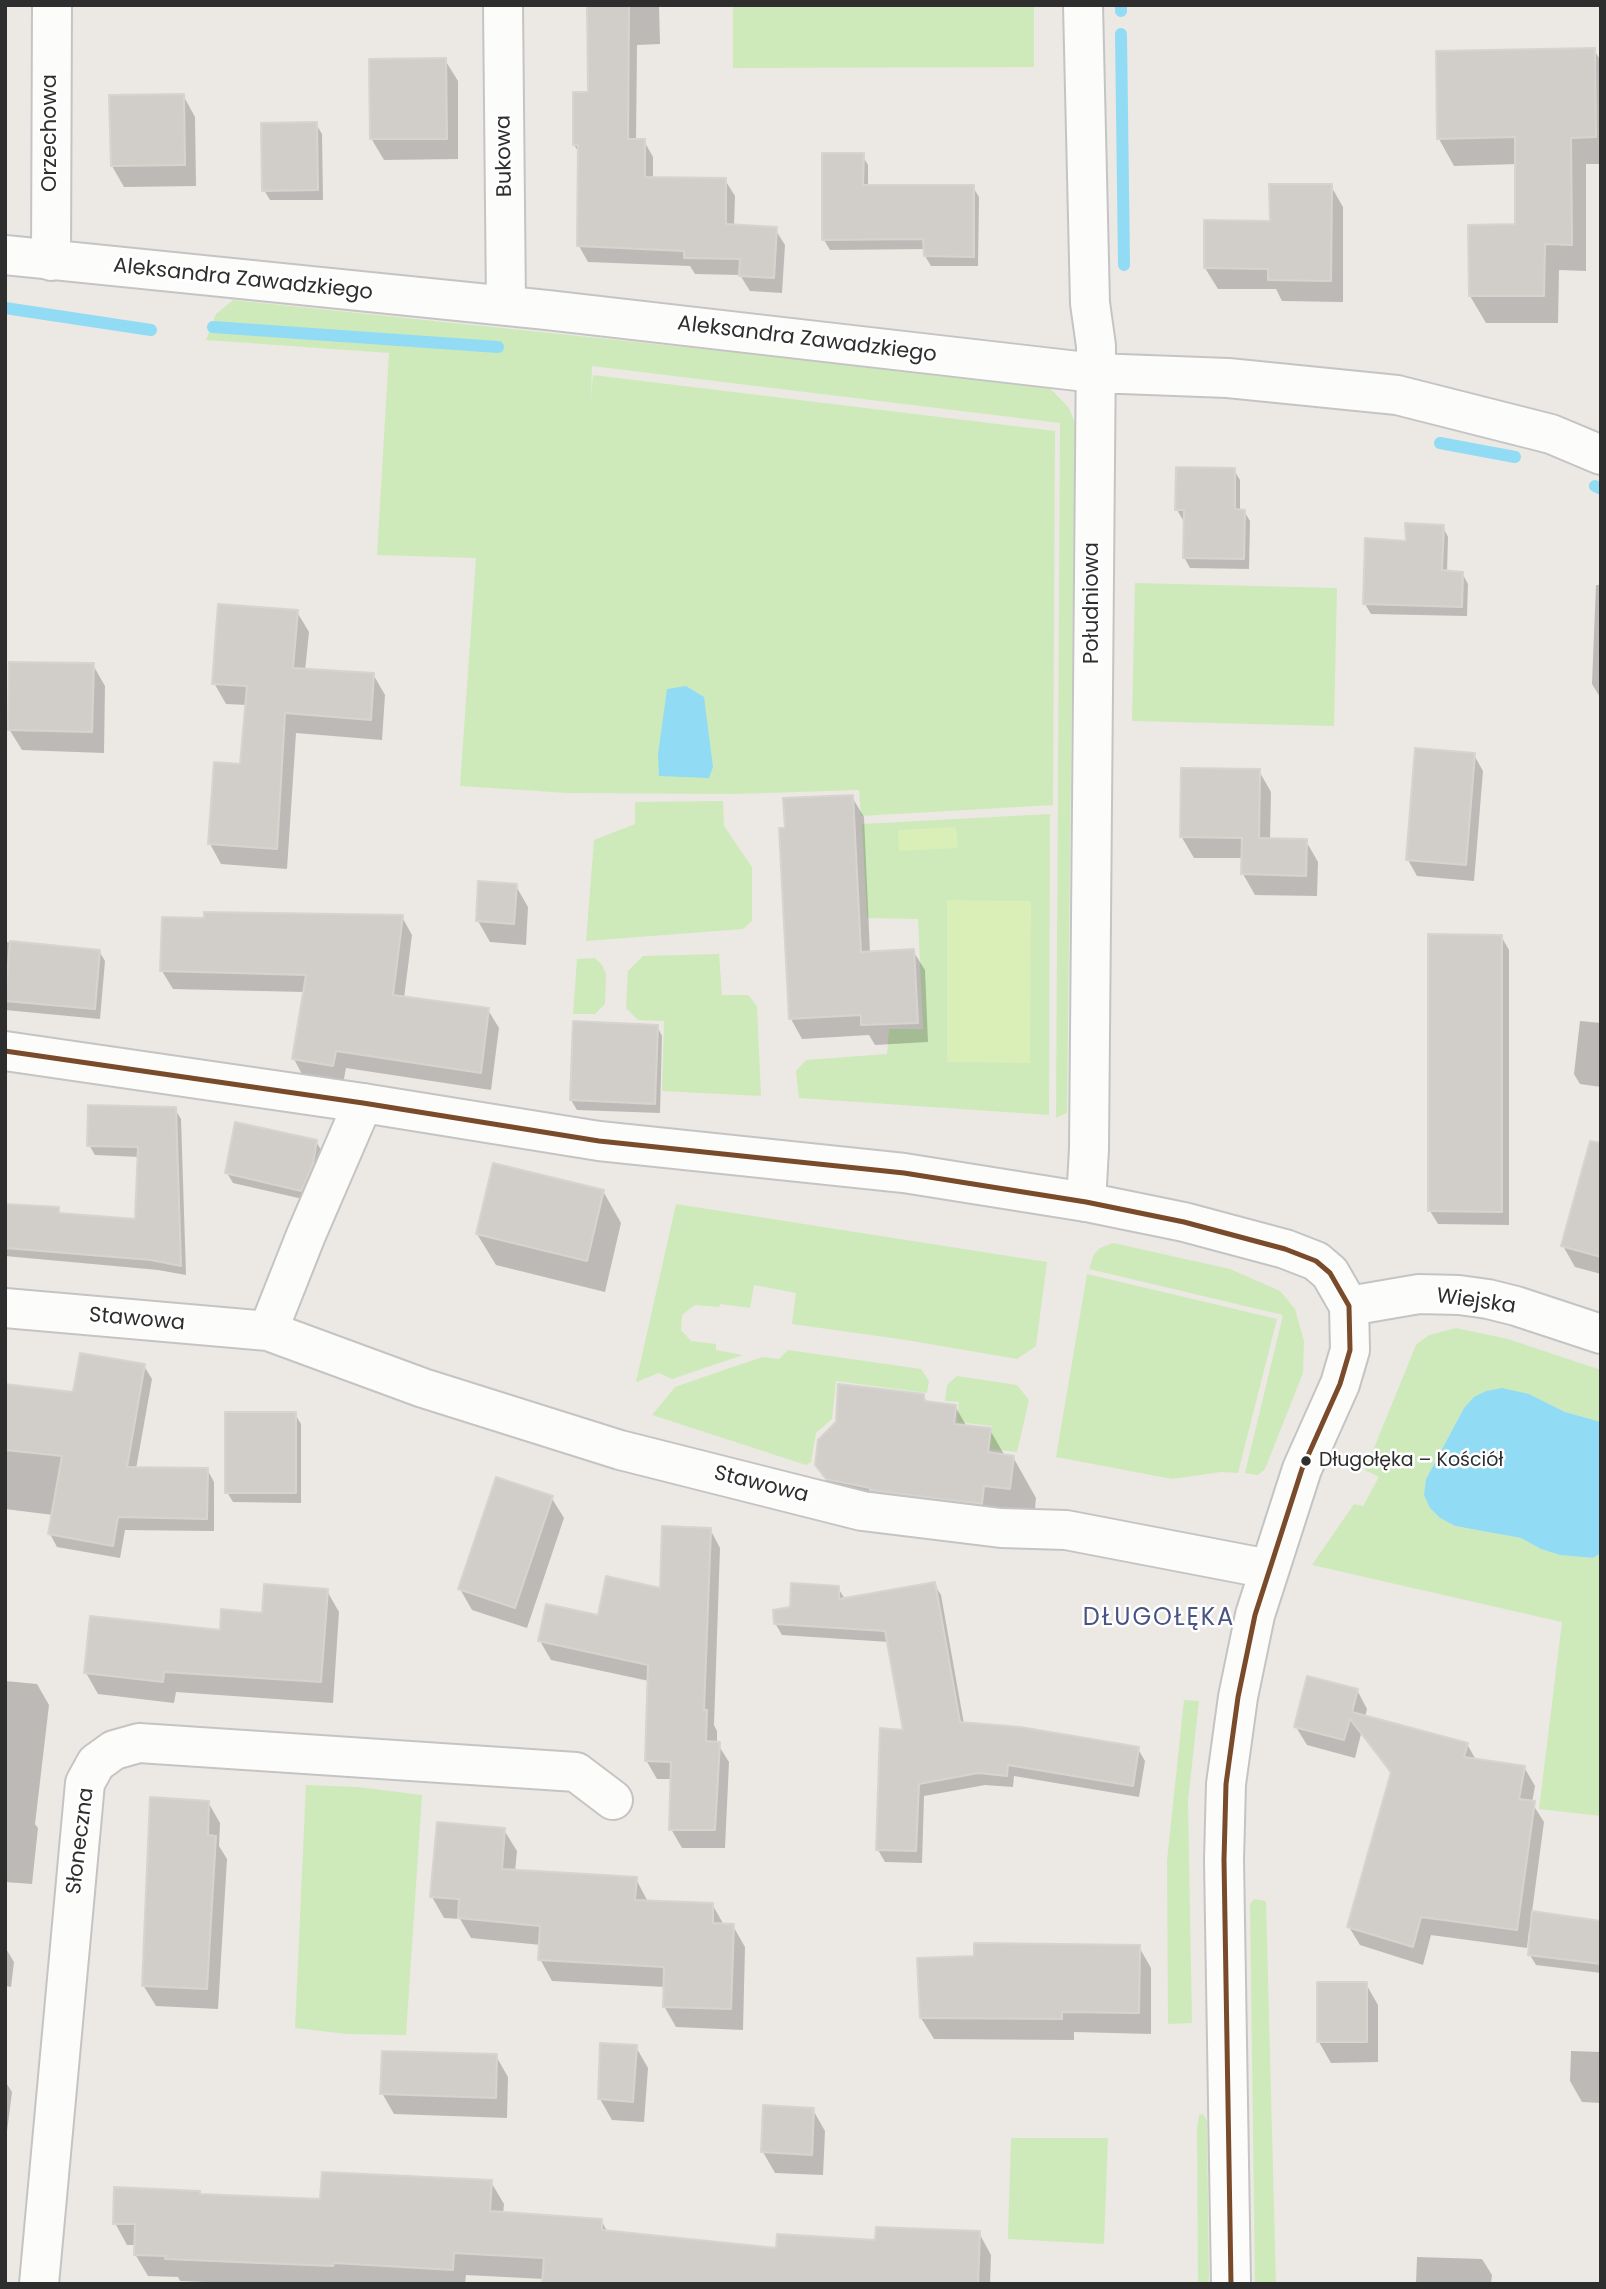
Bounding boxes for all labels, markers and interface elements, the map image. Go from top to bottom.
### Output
street label: Orzechowa [38,74,64,192]
street label: Bukowa [492,115,518,197]
street label: Aleksandra Zawadzkiego [112,254,374,306]
street label: Aleksandra Zawadzkiego [676,312,938,368]
street label: Południowa [1080,542,1106,664]
street label: Wiejska [1435,1284,1517,1320]
street label: Stawowa [88,1303,186,1337]
place label: Długołęka – Kościół [1319,1450,1503,1472]
marker: Długołęka – Kościół [1299,1454,1313,1468]
street label: Stawowa [711,1461,811,1509]
district label: DŁUGOŁĘKA [1084,1605,1234,1633]
street label: Słoneczna [62,1786,100,1896]

